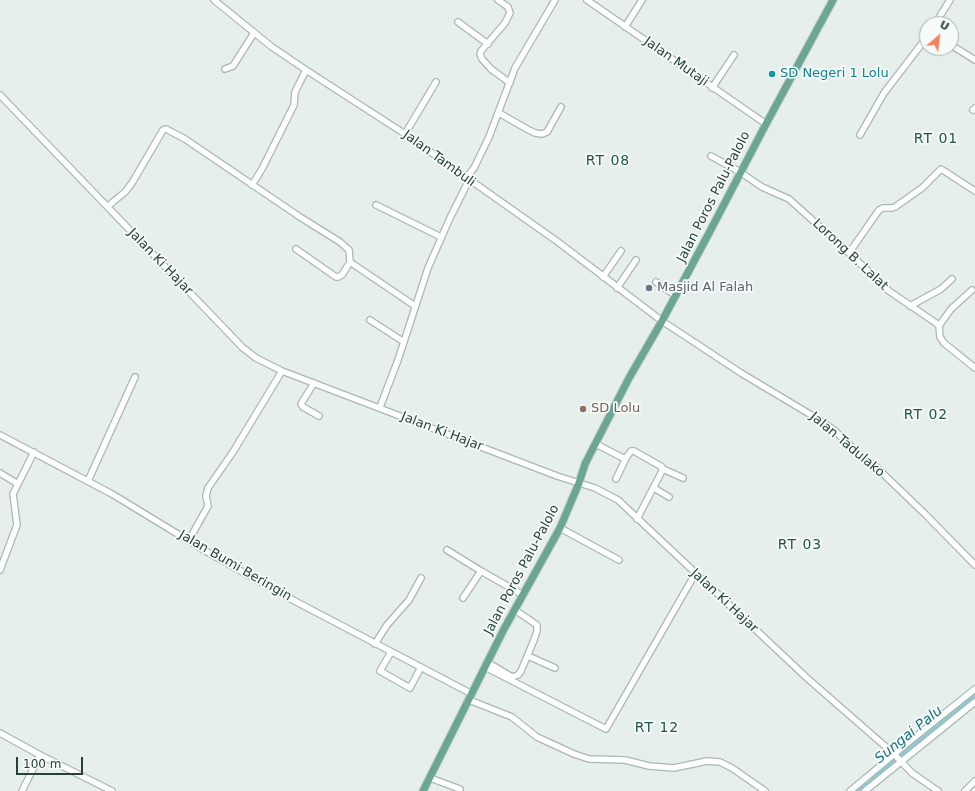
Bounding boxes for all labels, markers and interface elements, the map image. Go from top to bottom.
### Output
north arrow [919,16,959,56]
text: U [937,18,951,34]
street label: Jalan Mutaji [641,34,711,90]
place label: SD Negeri 1 Lolu [780,66,889,82]
marker: SD Negeri 1 Lolu [767,69,777,79]
street label: Jalan Tambuli [400,127,478,191]
street label: Jalan Poros Palu-Palolo [674,129,754,265]
district label: RT 01 [914,131,958,147]
district label: RT 08 [586,153,630,169]
street label: Lorong B. Lalat [809,216,891,294]
street label: Jalan Ki Hajar [124,225,196,299]
place label: Masjid Al Falah [657,280,753,296]
marker: Masjid Al Falah [644,283,654,293]
place label: SD Lolu [591,401,640,417]
marker: SD Lolu [578,404,588,414]
district label: RT 02 [904,407,948,423]
street label: Jalan Ki Hajar [399,409,485,455]
street label: Jalan Tadulako [807,409,887,481]
street label: Jalan Poros Palu-Palolo [481,502,563,638]
street label: Jalan Bumi Beringin [176,527,294,605]
district label: RT 03 [778,537,822,553]
street label: Jalan Ki Hajar [687,566,761,636]
water label: Sungai Palu [872,703,946,767]
district label: RT 12 [635,720,679,736]
scale bar [18,749,85,775]
text: 100 m [23,757,61,771]

